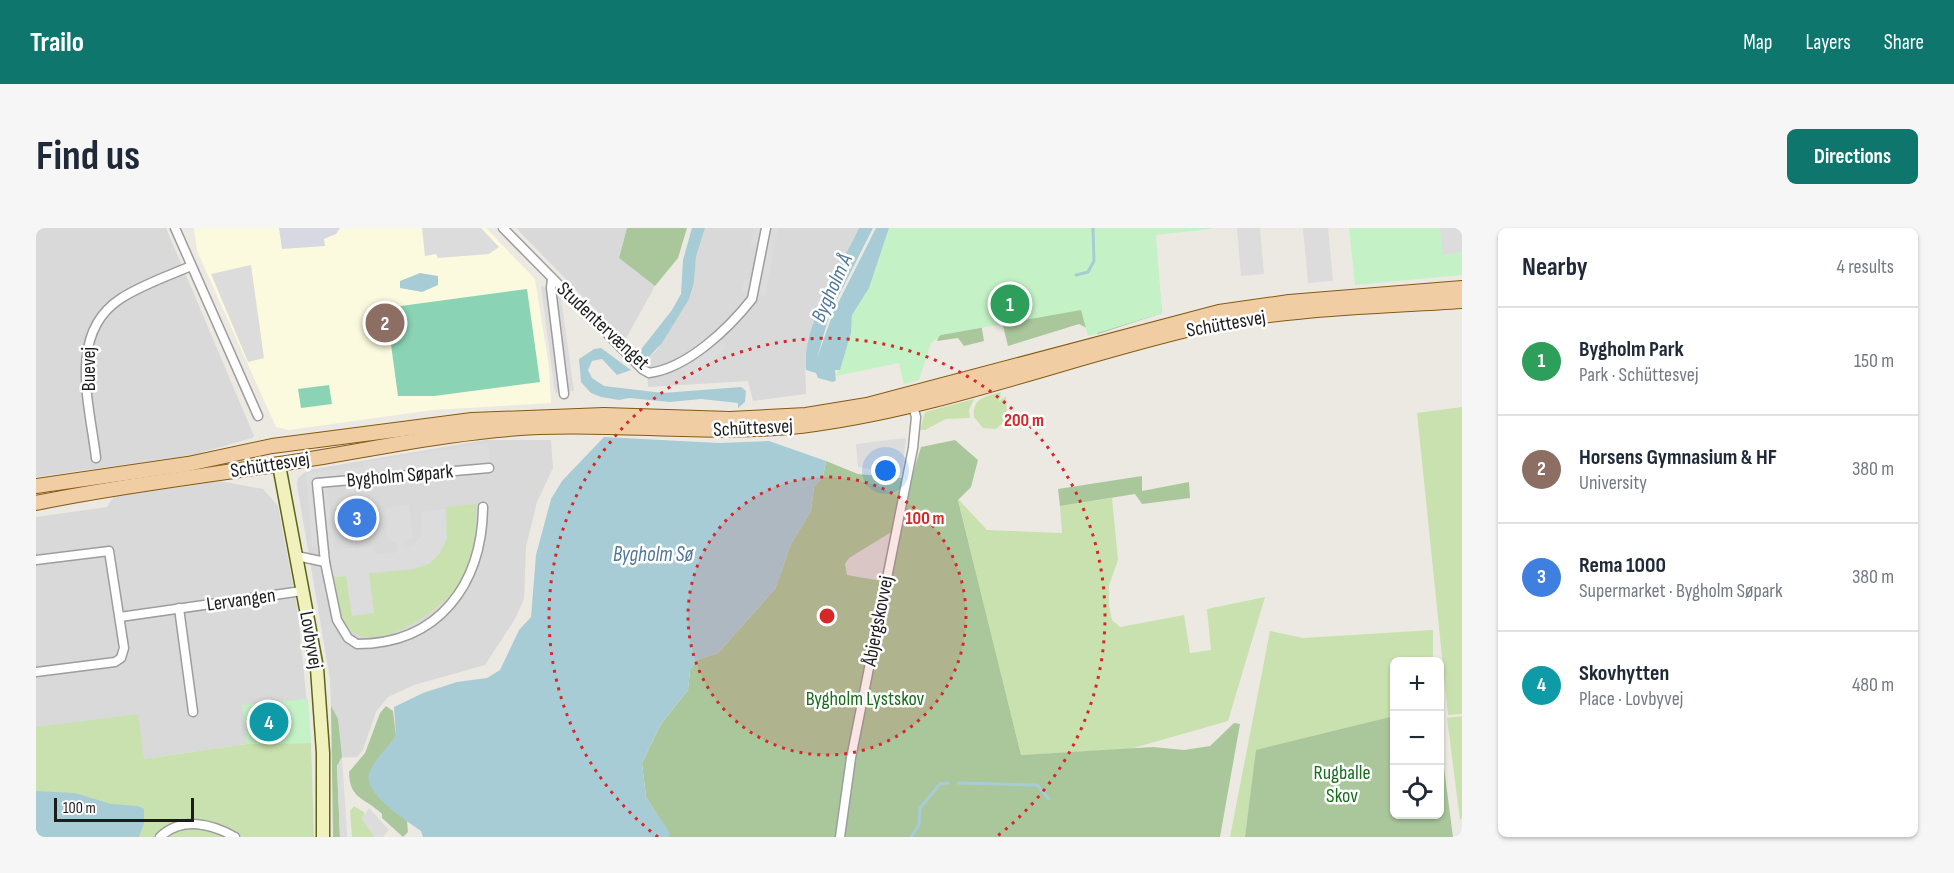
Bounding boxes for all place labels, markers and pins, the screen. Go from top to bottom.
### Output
pin: 1 [990,282,1030,326]
pin: 2 [366,300,404,346]
pin: 3 [338,496,376,540]
centre of rings [817,606,837,626]
pin: 4 [250,700,288,744]

